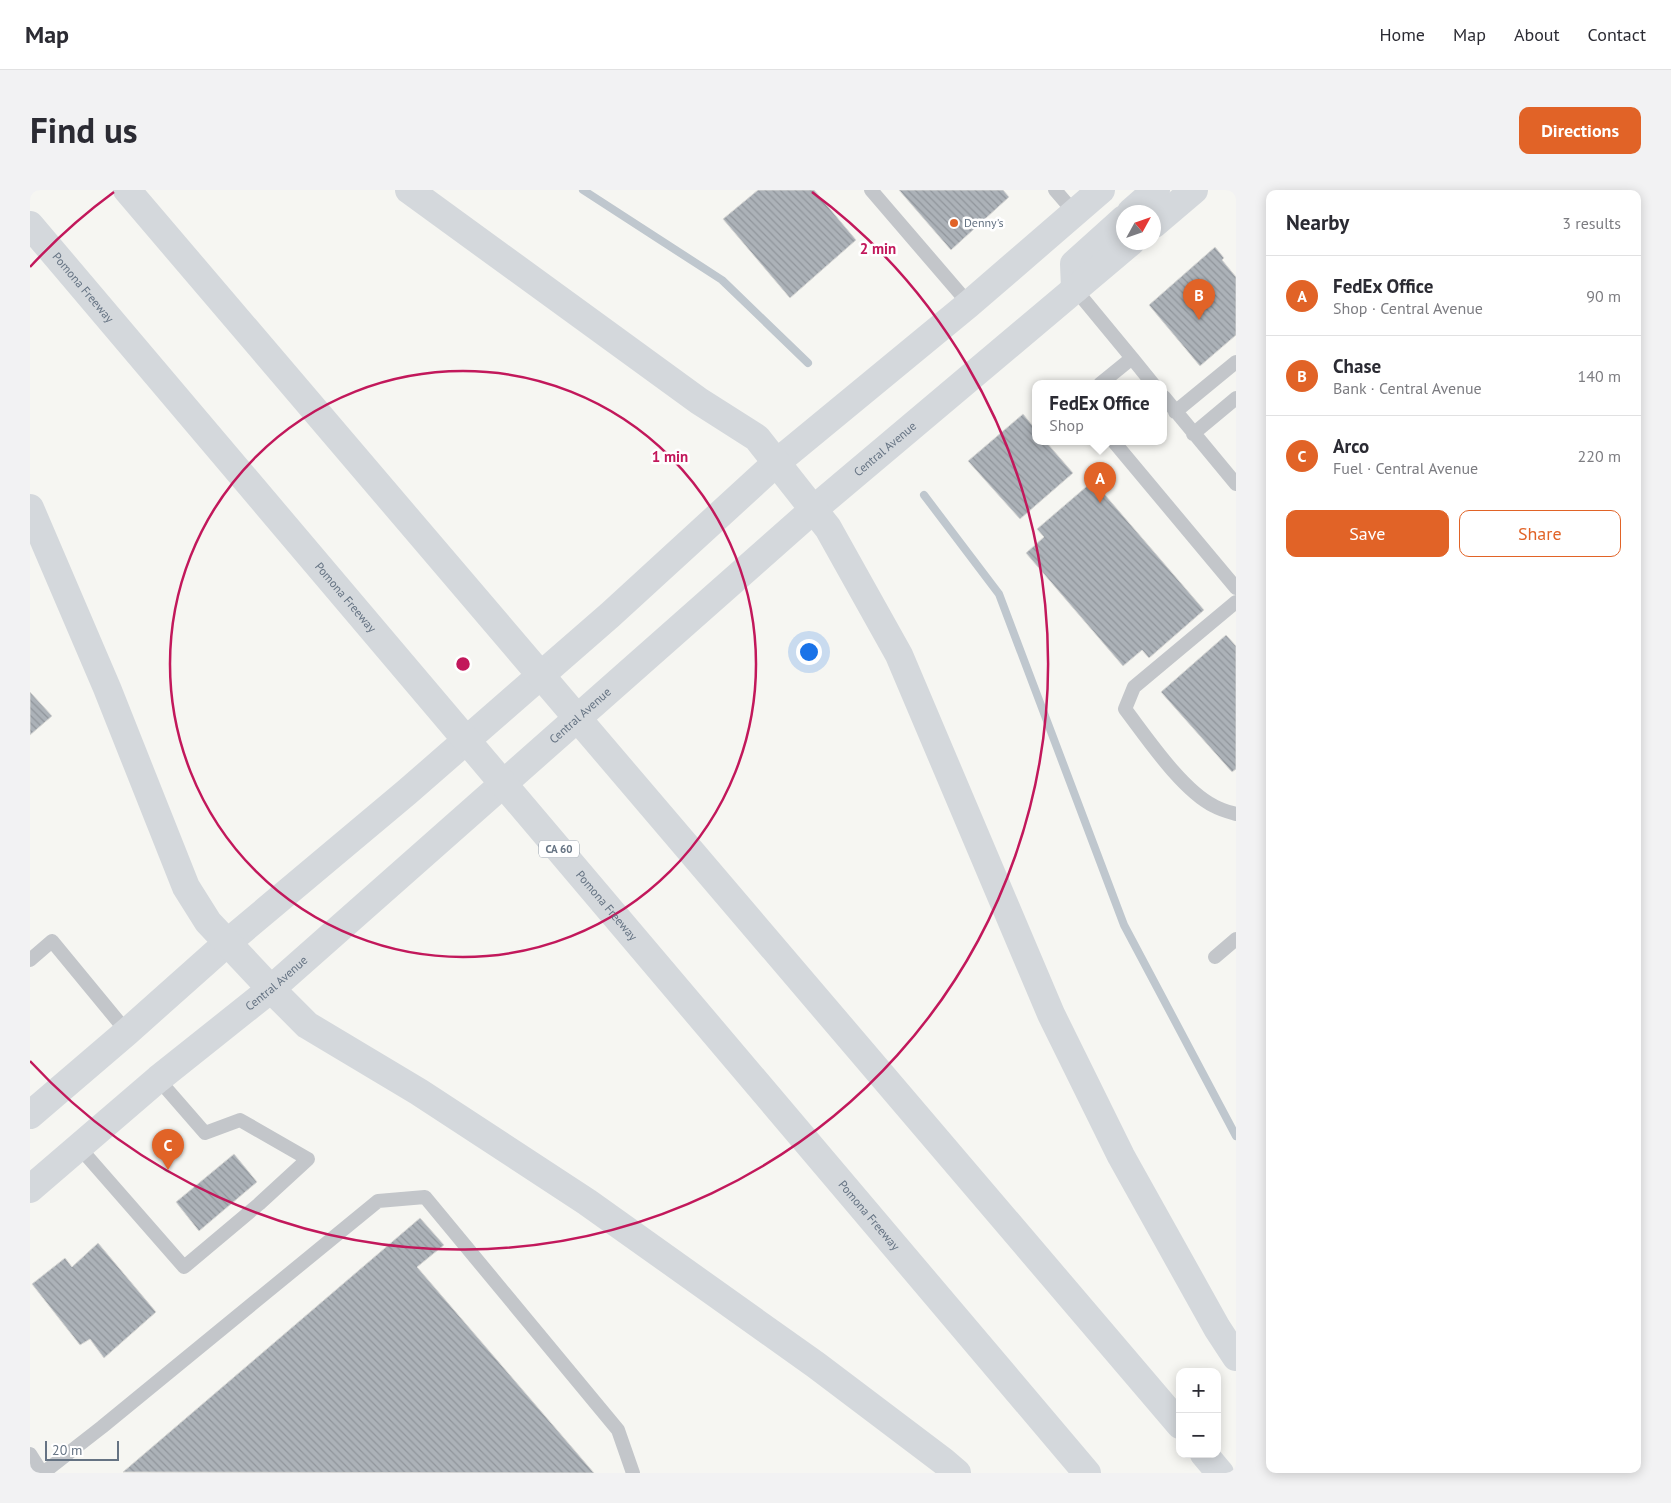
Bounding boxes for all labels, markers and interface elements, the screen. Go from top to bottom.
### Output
text: Map [25,19,69,50]
text: Home [1379,23,1425,46]
text: Map [1453,23,1486,46]
text: About [1514,23,1560,46]
text: Contact [1588,23,1646,46]
text: Find us [30,107,138,153]
button: Directions [1519,107,1641,154]
north arrow [1116,205,1161,250]
text: Nearby [1286,209,1349,236]
text: 3 results [1562,213,1621,233]
place label: Denny's [964,215,1004,230]
marker: Denny's [948,217,960,229]
text: 2 min [860,239,896,258]
street label: Pomona Freeway [49,249,118,326]
text: FedEx Office [1333,274,1433,298]
pin: B [1183,279,1215,320]
text: A [1297,286,1307,306]
text: 90 m [1586,286,1621,306]
text: Shop · Central Avenue [1333,298,1483,318]
text: Chase [1333,354,1381,378]
text: B [1297,366,1307,386]
text: 140 m [1578,366,1621,386]
text: Bank · Central Avenue [1333,378,1482,398]
popup [1032,380,1167,445]
text: FedEx Office [1049,391,1150,415]
text: Shop [1049,415,1084,435]
street label: Central Avenue [851,418,919,479]
text: Arco [1333,434,1369,458]
text: C [1298,446,1306,466]
text: 220 m [1578,446,1621,466]
text: 1 min [652,447,688,466]
text: Fuel · Central Avenue [1333,458,1478,478]
pin: A [1084,462,1116,503]
button: Save [1286,510,1449,557]
button: Share [1459,510,1621,557]
street label: Pomona Freeway [312,559,380,636]
your location [796,639,822,665]
centre of rings [454,655,472,673]
street label: Central Avenue [546,684,614,746]
road number: CA 60 [539,841,579,858]
street label: Pomona Freeway [573,867,641,944]
street label: Central Avenue [242,952,310,1014]
pin: C [152,1129,184,1170]
street label: Pomona Freeway [835,1177,903,1254]
map controls [1176,1368,1221,1458]
button: + [1176,1368,1221,1413]
button: − [1176,1413,1221,1458]
scale bar [45,1438,119,1461]
text: 20 m [52,1441,82,1459]

